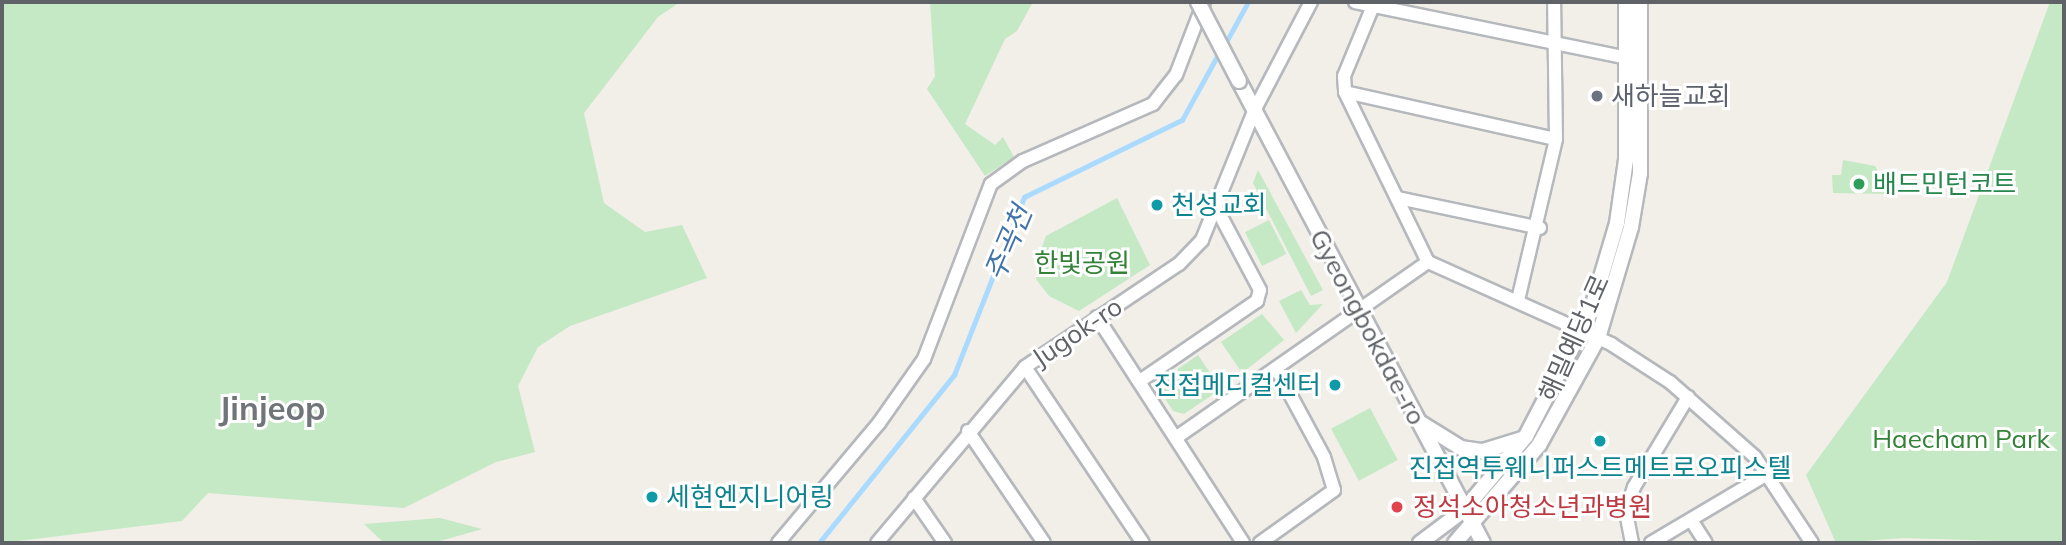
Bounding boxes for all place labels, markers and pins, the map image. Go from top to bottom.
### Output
place label: 새하늘교회 [1611,80,1731,112]
marker: 새하늘교회 [1589,88,1605,104]
place label: 배드민턴코트 [1873,168,2017,200]
marker: 배드민턴코트 [1851,176,1867,192]
place label: 천성교회 [1171,189,1267,221]
marker: 천성교회 [1149,197,1165,213]
place label: 진접메디컬센터 [1154,369,1321,401]
marker: 진접메디컬센터 [1327,377,1343,393]
marker: 진접역투웨니퍼스트메트로오피스텔 [1592,433,1608,449]
place label: 진접역투웨니퍼스트메트로오피스텔 [1409,452,1791,484]
place label: 세현엔지니어링 [666,481,833,513]
marker: 세현엔지니어링 [644,489,660,505]
place label: 정석소아청소년과병원 [1413,491,1652,523]
marker: 정석소아청소년과병원 [1387,497,1407,517]

